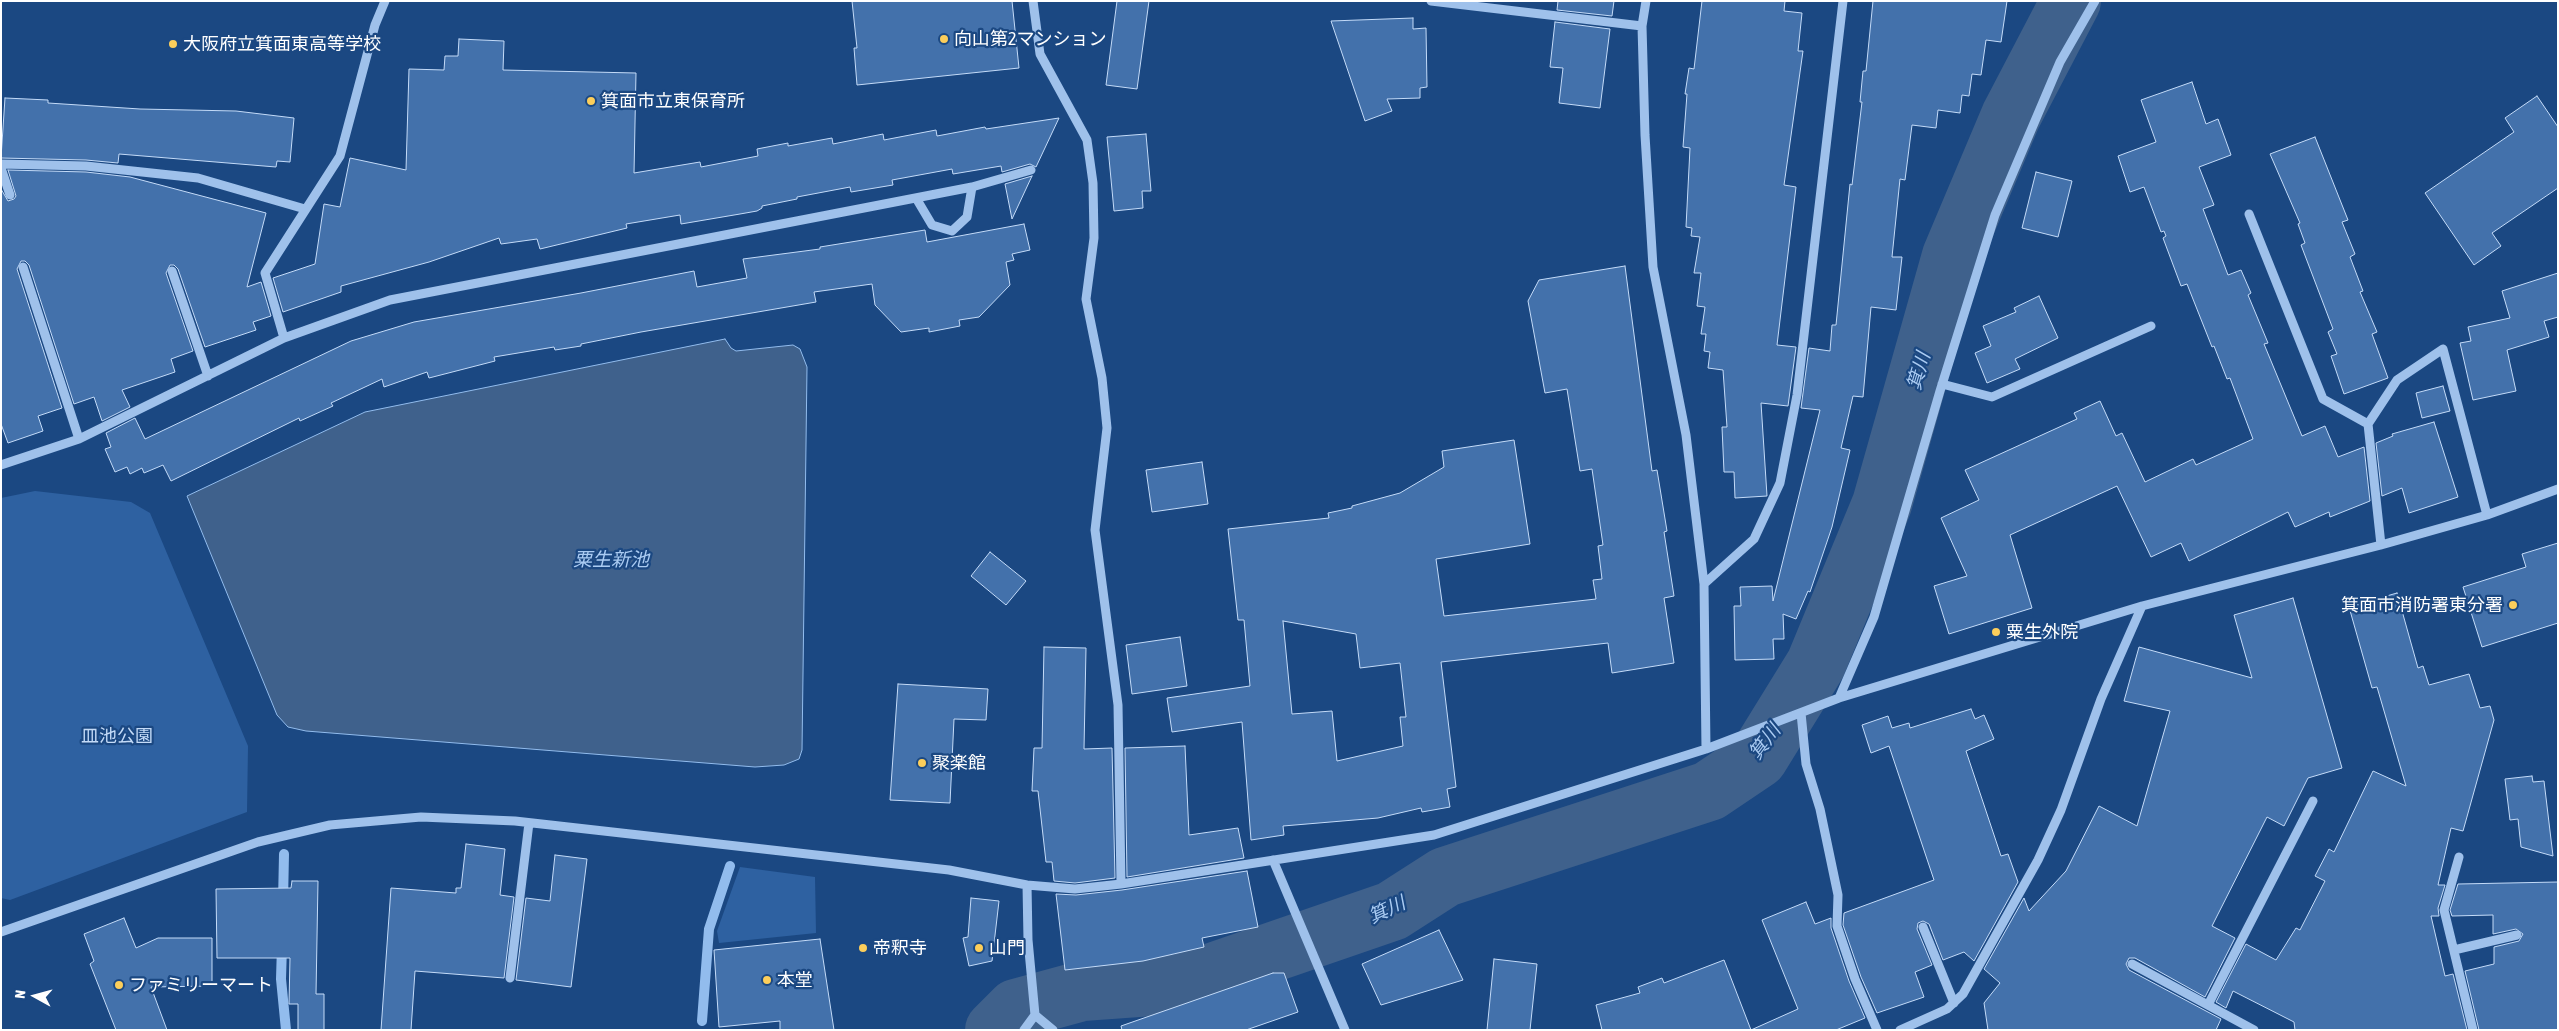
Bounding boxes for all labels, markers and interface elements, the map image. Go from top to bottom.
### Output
place label: 向山第2マンション [954,28,1106,50]
place label: 大阪府立箕面東高等学校 [183,33,381,55]
marker: 向山第2マンション [938,33,950,45]
marker: 大阪府立箕面東高等学校 [167,38,179,50]
place label: 箕面市立東保育所 [601,90,745,112]
marker: 箕面市立東保育所 [585,95,597,107]
water label: 箕川 [1903,350,1935,392]
water label: 粟生新池 [573,549,649,571]
place label: 箕面市消防署東分署 [2341,594,2503,616]
marker: 箕面市消防署東分署 [2507,599,2519,611]
place label: 粟生外院 [2006,621,2078,643]
marker: 粟生外院 [1990,626,2002,638]
water label: 箕川 [1744,720,1786,764]
park label: 皿池公園 [81,725,153,747]
place label: 聚楽館 [932,752,986,774]
marker: 聚楽館 [916,757,928,769]
water label: 箕川 [1365,892,1409,928]
place label: 帝釈寺 [873,937,927,959]
place label: 山門 [989,937,1025,959]
marker: 帝釈寺 [857,942,869,954]
marker: 山門 [973,942,985,954]
place label: 本堂 [777,969,813,991]
north arrow [10,971,60,1021]
place label: ファミリーマート [129,974,273,996]
marker: 本堂 [761,974,773,986]
marker: ファミリーマート [113,979,125,991]
text: N [12,989,29,999]

